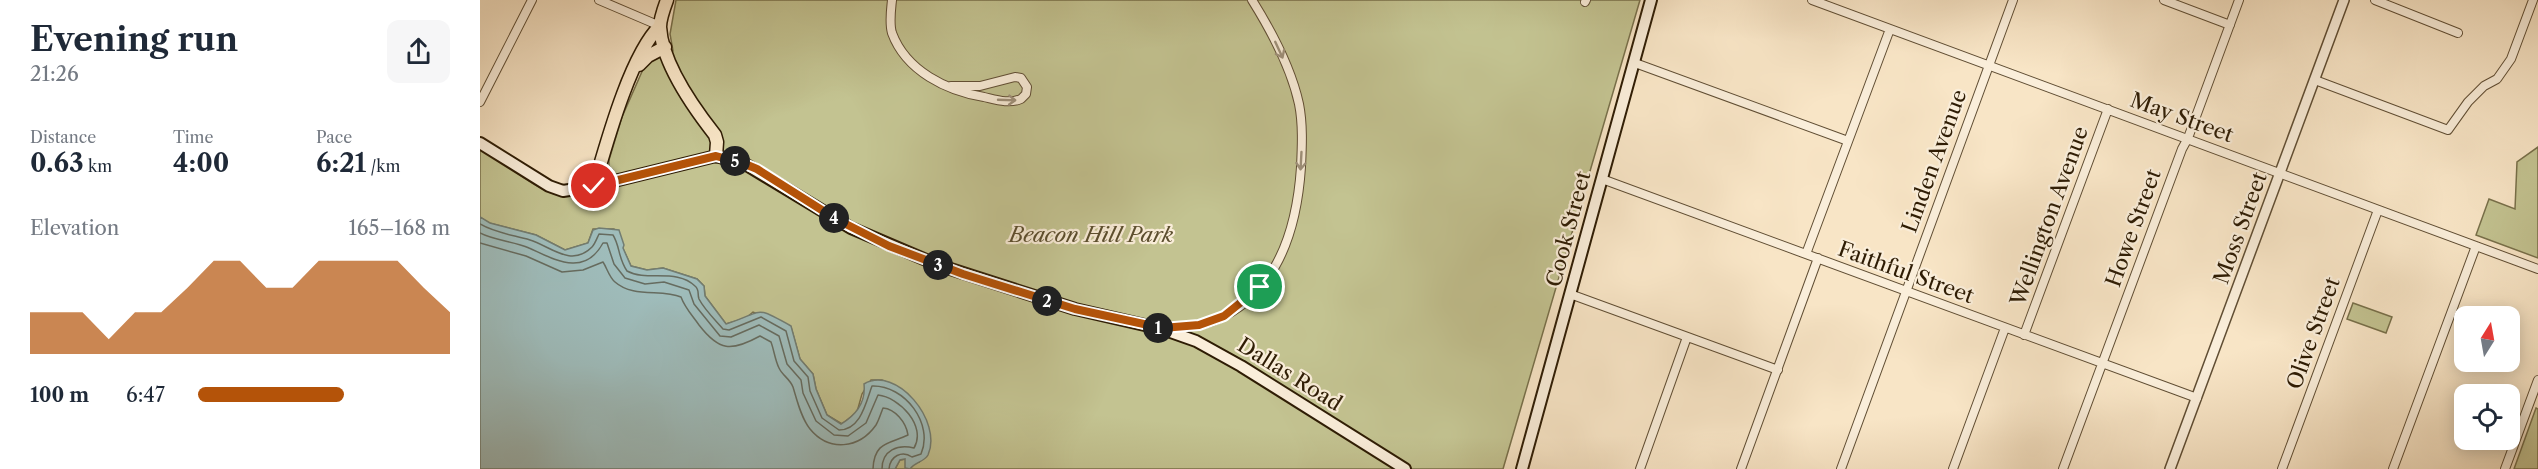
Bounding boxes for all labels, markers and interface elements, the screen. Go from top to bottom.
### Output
text: Evening run [30,19,238,60]
button: share [387,20,450,83]
one-way arrow [1274,40,1286,58]
text: 21:26 [30,62,79,86]
street label: Linden Avenue [1897,86,1971,236]
street label: May Street [2127,87,2237,147]
one-way arrow [997,94,1017,106]
street label: Wellington Avenue [2005,123,2093,310]
text: Distance [30,127,96,147]
text: Time [173,127,213,147]
text: Pace [316,127,352,147]
pin: 5 [720,146,750,176]
text: 0.63 [30,147,84,179]
text: 4:00 [173,147,229,179]
text: 6:21 [316,147,366,179]
text: 5 [731,151,739,171]
one-way arrow [1296,151,1307,171]
text: km [84,156,112,176]
text: /km [366,156,401,176]
pin [568,160,619,211]
street label: Howe Street [2100,165,2166,290]
street label: Cook Street [1541,168,1596,290]
street label: Moss Street [2208,168,2272,287]
icon: check [577,169,610,202]
pin: 4 [819,203,849,233]
text: 4 [829,208,839,228]
text: Elevation [30,216,119,240]
text: 165–168 m [348,216,450,240]
park label: Beacon Hill Park [1007,222,1173,247]
street label: Faithful Street [1835,236,1978,308]
pin: 3 [923,250,953,280]
text: 3 [933,255,943,275]
pin [1234,261,1285,312]
icon: arrive [1243,270,1276,303]
street label: Olive Street [2281,273,2345,392]
pin: 2 [1032,286,1062,316]
text: 2 [1042,291,1052,311]
north arrow [2454,306,2520,372]
map controls [2454,306,2520,450]
pin: 1 [1143,313,1173,343]
text: 1 [1154,318,1162,338]
street label: Dallas Road [1233,332,1347,416]
text: 100 m [30,383,89,407]
text: 6:47 [126,383,165,407]
button: locate [2454,384,2520,450]

